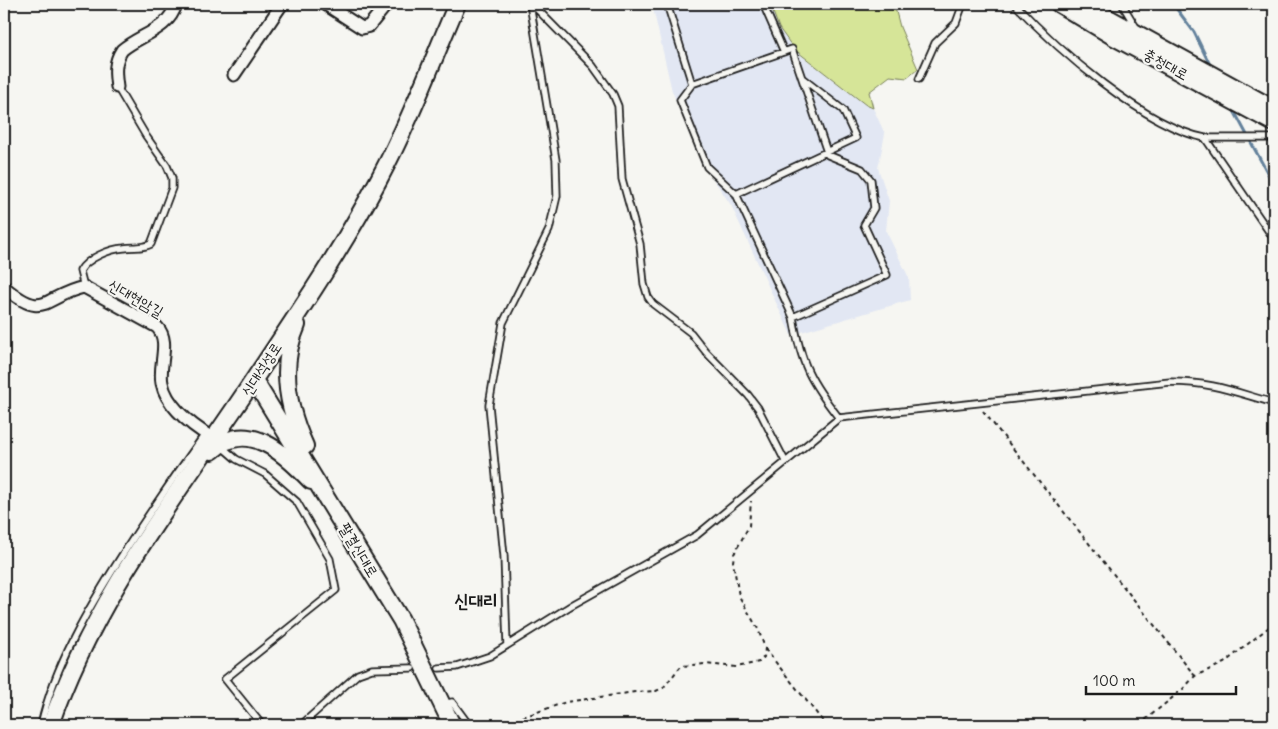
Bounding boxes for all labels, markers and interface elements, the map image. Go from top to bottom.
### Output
street label: 충청대로 [1140,44,1192,84]
street label: 신대현암길 [105,275,167,321]
street label: 신대석성로 [237,339,285,399]
street label: 팔결신대로 [335,519,383,581]
district label: 신대리 [454,589,498,612]
scale bar [1086,664,1236,696]
text: 100 m [1093,671,1135,690]

